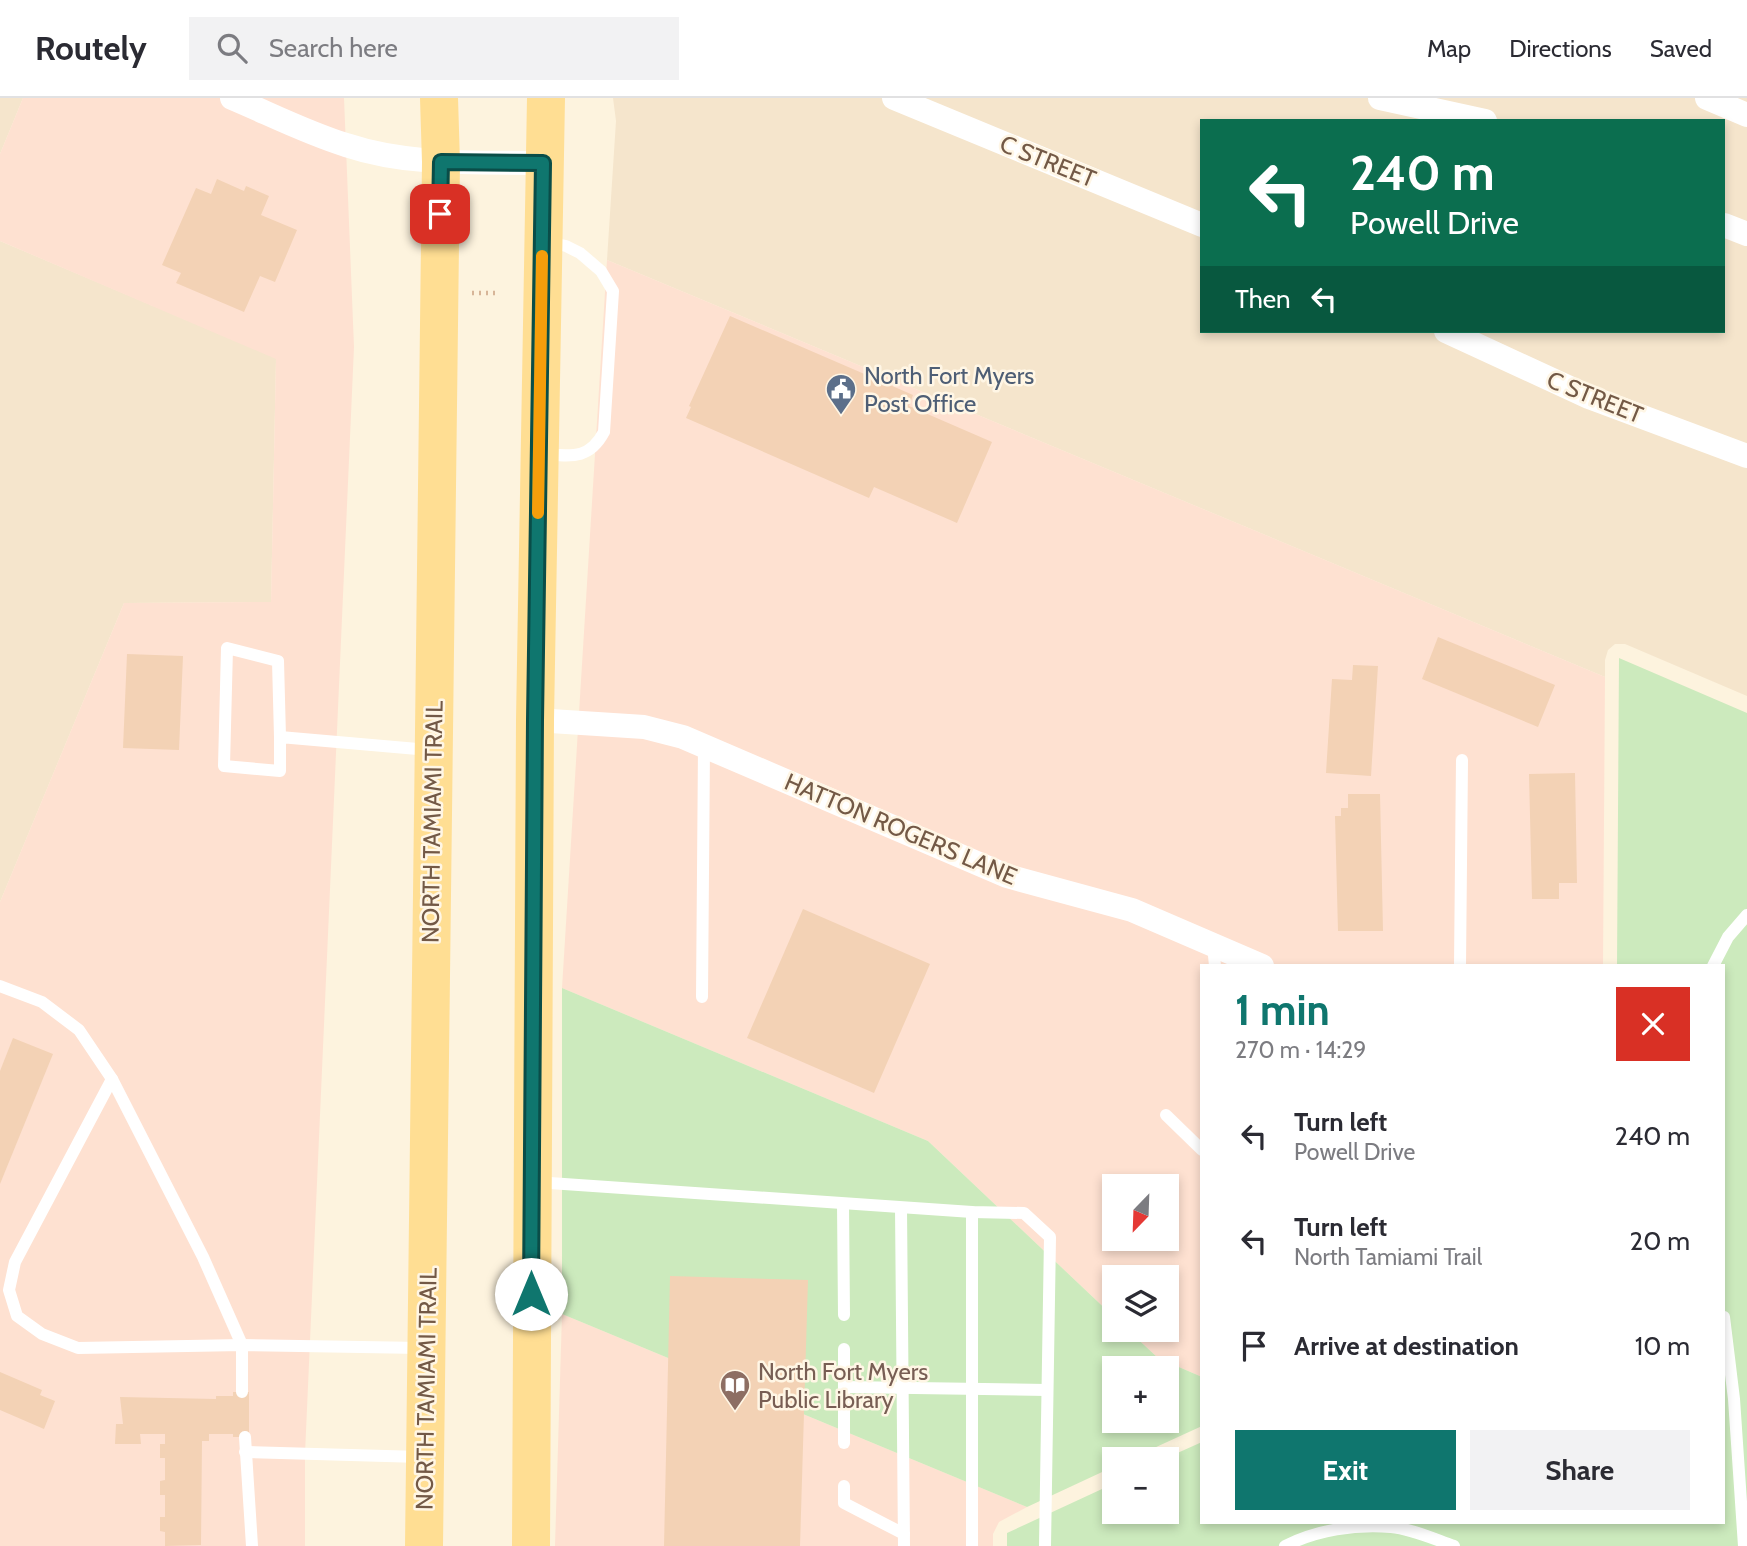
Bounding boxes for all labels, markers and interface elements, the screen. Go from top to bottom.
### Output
search box [189,17,679,80]
text: Routely [35,28,147,68]
icon: search [213,29,251,67]
text: Search here [269,32,398,64]
text: Map [1427,34,1471,63]
text: Directions [1509,34,1612,63]
text: Saved [1650,34,1712,63]
street label: C STREET [996,129,1100,193]
text: 240 m [1350,143,1495,202]
icon: left [1235,147,1326,238]
pin [410,184,470,244]
icon: arrive [421,195,459,233]
text: Powell Drive [1350,203,1519,242]
icon: left [1305,280,1343,318]
text: Then [1235,283,1291,315]
place label: North Fort Myers Post Office [864,361,1034,418]
street label: C STREET [1543,365,1647,429]
public building icon: North Fort Myers Post Office [824,372,858,416]
street label: NORTH TAMIAMI TRAIL [415,701,449,943]
street label: HATTON ROGERS LANE [781,767,1021,891]
text: 1 min [1235,984,1330,1036]
button: close [1616,987,1690,1061]
text: 270 m · 14:29 [1235,1036,1366,1064]
text: Turn left [1294,1106,1387,1138]
icon: left [1235,1117,1273,1155]
text: 240 m [1615,1120,1690,1152]
text: Powell Drive [1294,1138,1415,1166]
north arrow [1102,1174,1180,1251]
map controls [1102,1174,1179,1524]
text: Turn left [1294,1211,1387,1243]
icon: left [1235,1222,1273,1260]
text: 20 m [1630,1225,1690,1257]
text: North Tamiami Trail [1294,1243,1482,1271]
position arrow [494,1257,568,1331]
button: layers [1102,1265,1179,1342]
street label: NORTH TAMIAMI TRAIL [409,1268,443,1510]
icon: arrive [1235,1327,1273,1365]
text: Arrive at destination [1294,1330,1519,1362]
text: 10 m [1635,1330,1690,1362]
button: + [1102,1356,1179,1433]
place label: North Fort Myers Public Library [758,1357,928,1414]
library icon: North Fort Myers Public Library [718,1368,752,1412]
button: Exit [1235,1430,1456,1510]
button: Share [1470,1430,1690,1510]
button: − [1102,1447,1179,1524]

